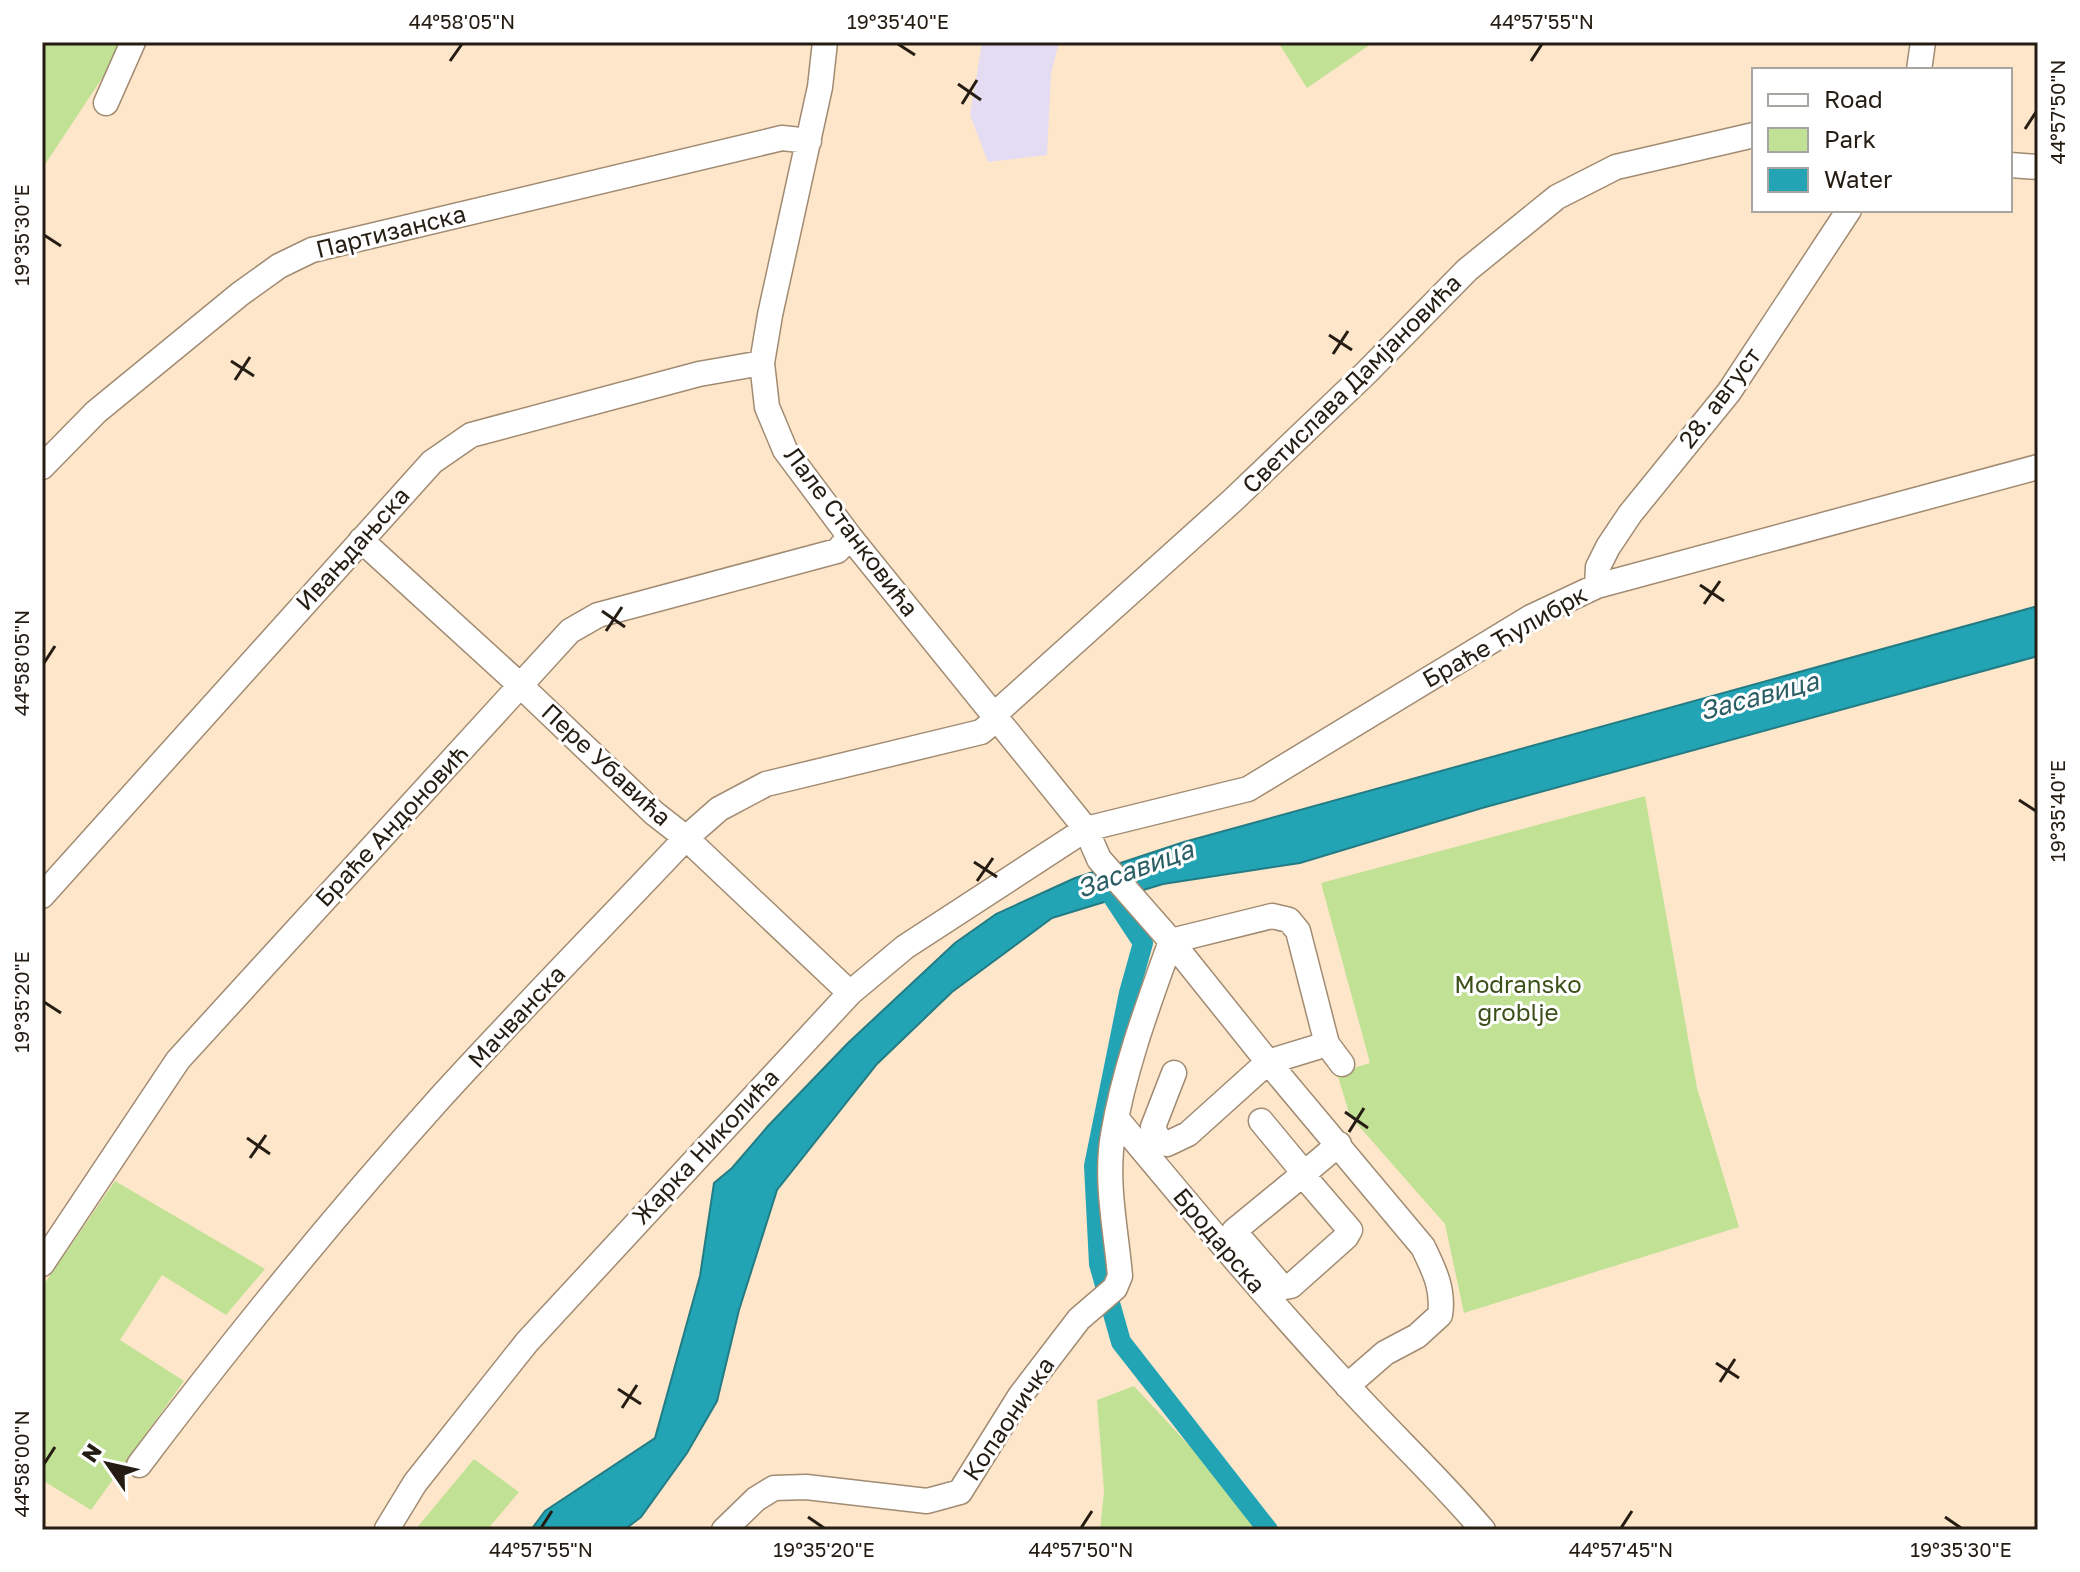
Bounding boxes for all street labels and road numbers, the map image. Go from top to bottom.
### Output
street label: Партизанска [313,198,469,263]
street label: Светислава Дамјановића [1235,267,1466,498]
street label: 28. август [1672,341,1766,453]
street label: Лале Станковића [779,441,925,622]
street label: Ивањдањска [289,480,415,616]
street label: Браће Ћулибрк [1417,578,1592,693]
street label: Пере Убавића [536,697,678,831]
street label: Браће Андоновић [308,738,473,912]
street label: Мачванска [461,959,571,1073]
street label: Жарка Николића [626,1062,784,1230]
street label: Бродарска [1168,1182,1272,1298]
street label: Копаоничка [956,1351,1060,1485]

